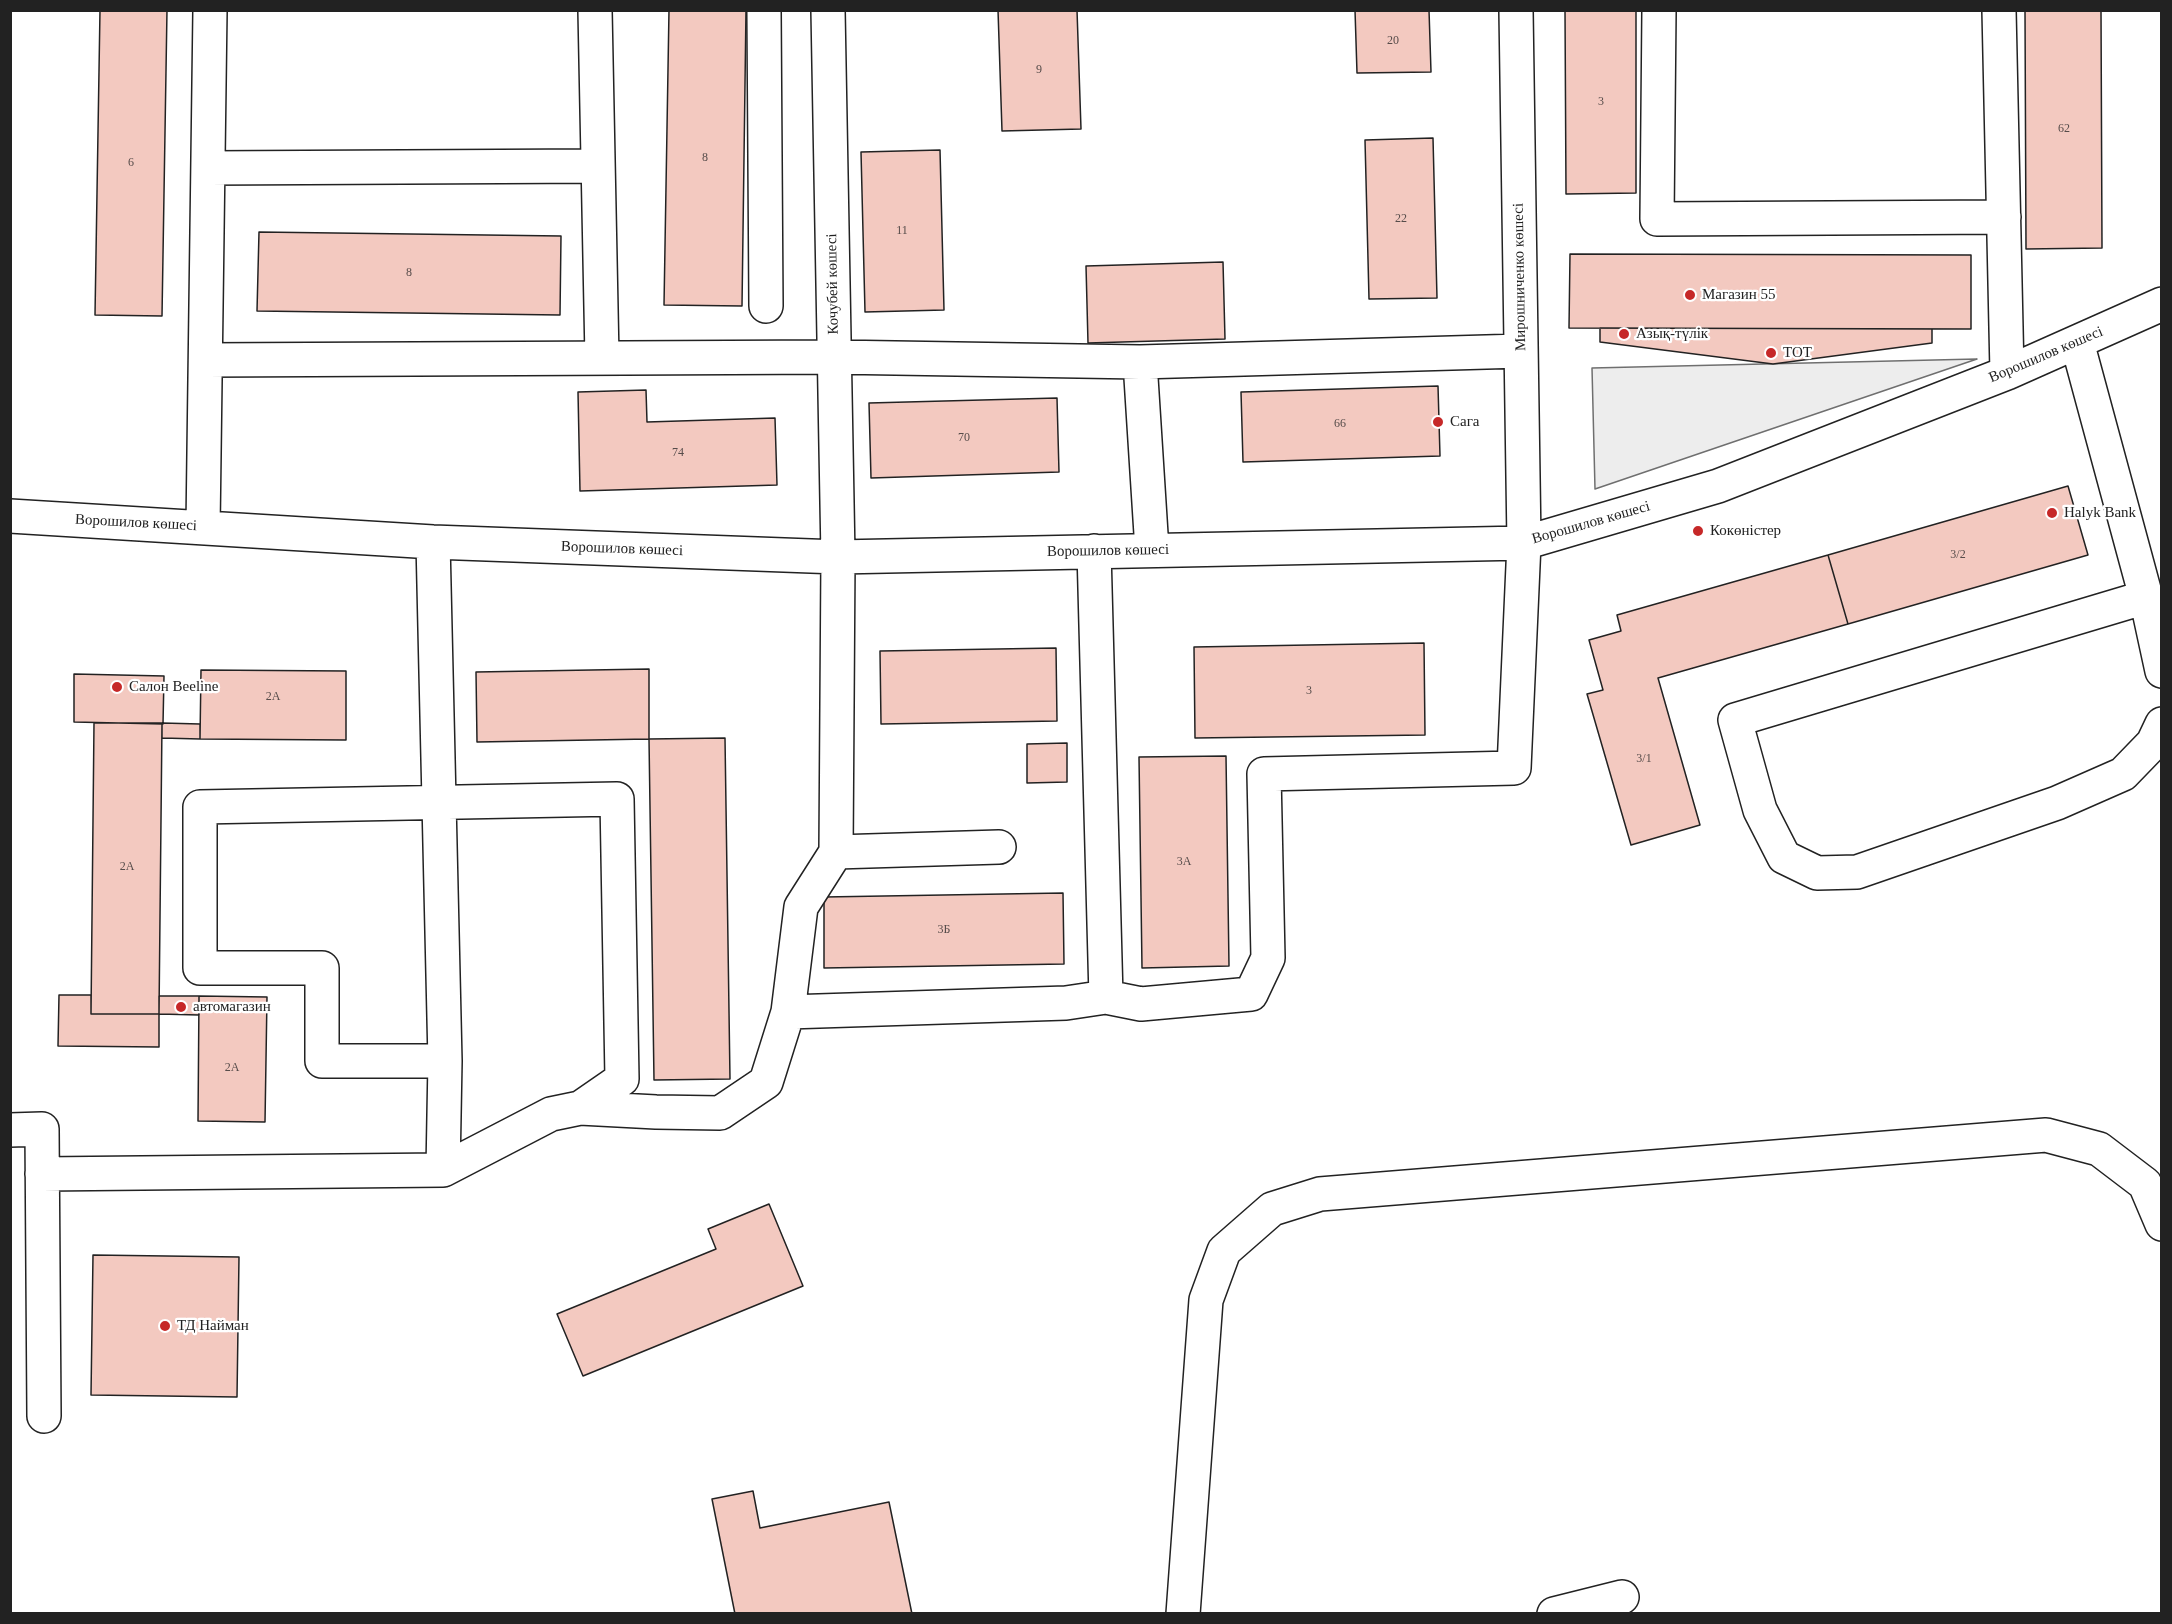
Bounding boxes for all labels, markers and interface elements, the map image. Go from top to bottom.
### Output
house number: 20 [1387,34,1399,48]
house number: 9 [1036,63,1042,77]
house number: 3 [1598,95,1604,109]
house number: 62 [2058,122,2070,136]
house number: 8 [702,151,708,165]
house number: 6 [128,156,134,170]
street label: Мирошниченко көшесі [1510,203,1530,351]
house number: 22 [1395,212,1407,226]
house number: 11 [896,224,908,238]
street label: Кочубей көшесі [823,233,843,335]
house number: 8 [406,266,412,280]
place label: Магазин 55 [1702,286,1776,304]
marker: Магазин 55 [1683,288,1697,302]
street label: Ворошилов көшесі [1986,323,2106,387]
place label: Азық-түлік [1636,325,1708,343]
marker: Азық-түлік [1617,327,1631,341]
place label: ТОТ [1783,344,1812,362]
marker: ТОТ [1764,346,1778,360]
place label: Сага [1450,413,1479,431]
marker: Сага [1431,415,1445,429]
house number: 66 [1334,417,1346,431]
house number: 70 [958,431,970,445]
house number: 74 [672,446,684,460]
street label: Ворошилов көшесі [1530,498,1652,548]
place label: Halyk Bank [2064,504,2136,522]
marker: Halyk Bank [2045,506,2059,520]
street label: Ворошилов көшесі [75,511,197,535]
place label: Кокөністер [1710,522,1781,540]
marker: Кокөністер [1691,524,1705,538]
street label: Ворошилов көшесі [561,538,683,560]
street label: Ворошилов көшесі [1047,541,1169,561]
house number: 3/2 [1950,548,1966,562]
place label: Cалон Beeline [129,678,218,696]
marker: Cалон Beeline [110,680,124,694]
house number: 3 [1306,684,1312,698]
house number: 2А [266,690,280,704]
house number: 3/1 [1636,752,1652,766]
house number: 3А [1177,855,1191,869]
house number: 2А [120,860,134,874]
house number: 3Б [938,923,950,937]
place label: автомагазин [193,998,271,1016]
marker: автомагазин [174,1000,188,1014]
house number: 2А [225,1061,239,1075]
place label: ТД Найман [177,1317,249,1335]
marker: ТД Найман [158,1319,172,1333]

